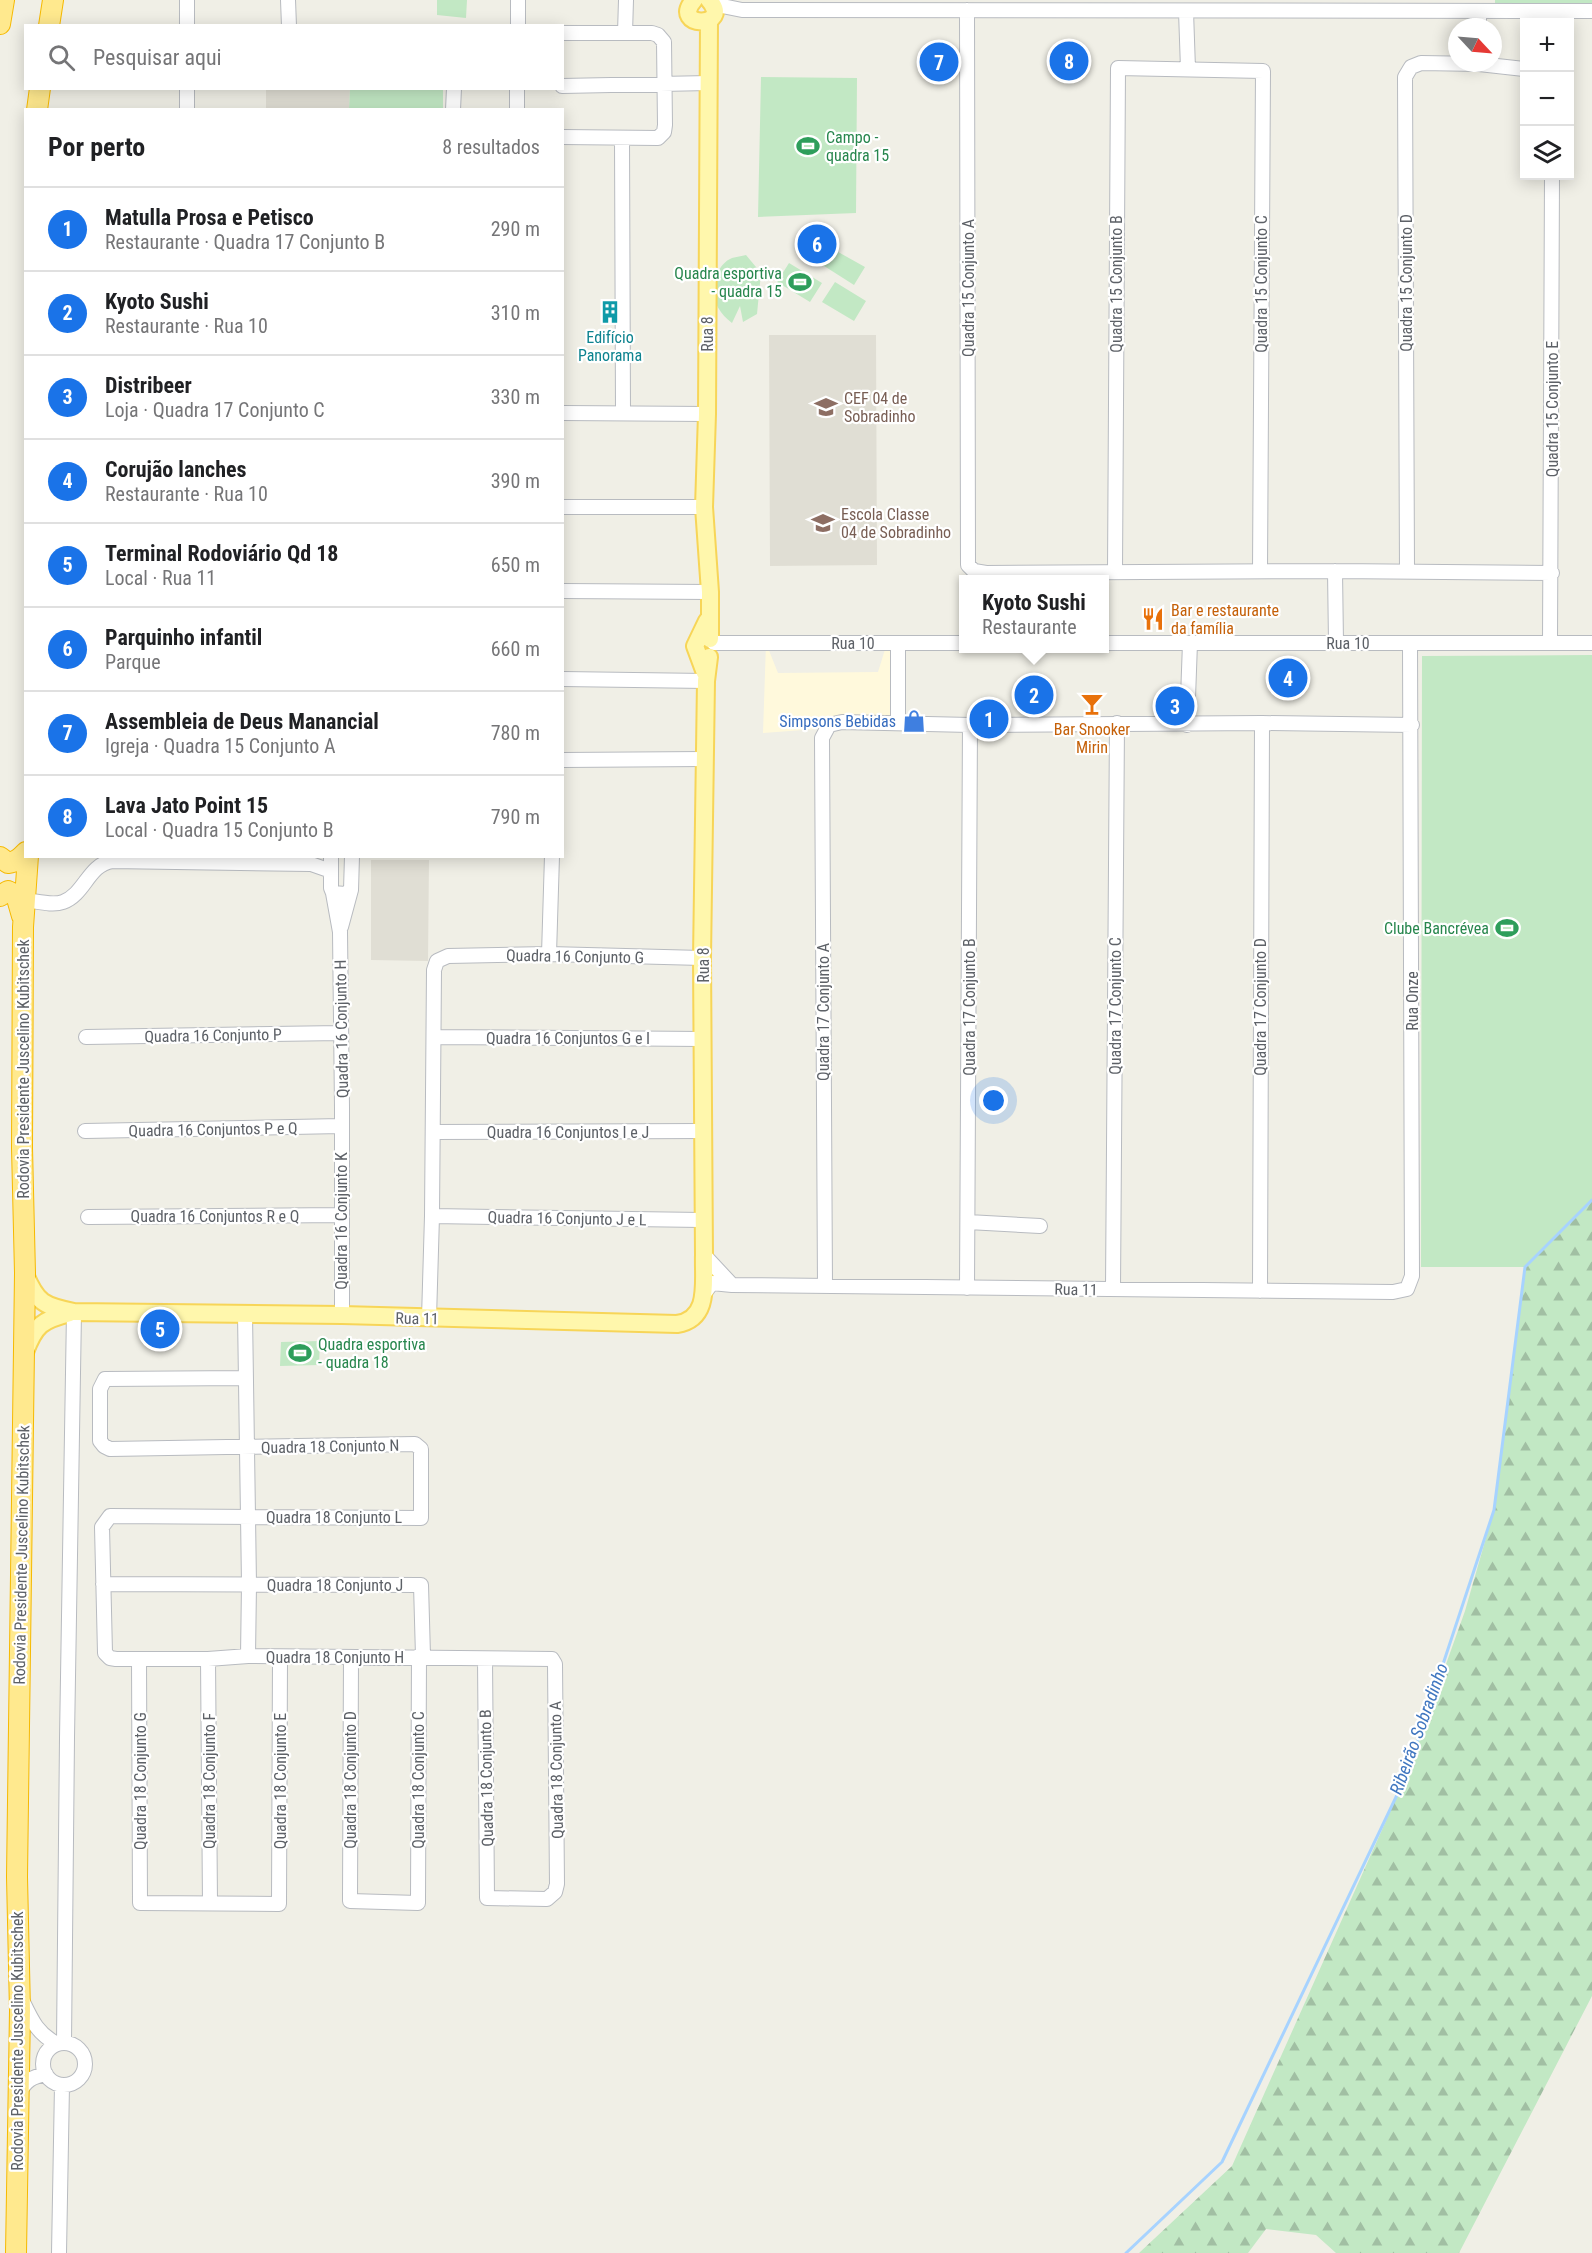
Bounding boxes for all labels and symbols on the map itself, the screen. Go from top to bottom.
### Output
north arrow [1448,18,1502,72]
pin: 8 [1050,38,1088,84]
pin: 7 [920,40,958,84]
place label: Campo - quadra 15 [826,128,889,165]
sports icon: Campo - quadra 15 [795,133,821,159]
street label: Quadra 15 Conjunto D [1397,214,1416,352]
street label: Quadra 15 Conjunto B [1107,215,1126,353]
street label: Quadra 15 Conjunto C [1252,215,1271,353]
street label: Quadra 15 Conjunto A [959,219,978,357]
pin: 6 [798,222,836,266]
place label: Quadra esportiva - quadra 15 [674,264,782,301]
sports icon: Quadra esportiva - quadra 15 [787,269,813,295]
building icon: Edifício Panorama [597,299,623,325]
street label: Rua 8 [698,316,717,352]
place label: Edifício Panorama [578,328,642,365]
street label: Quadra 15 Conjunto E [1543,341,1562,477]
place label: CEF 04 de Sobradinho [844,389,916,426]
school or university icon: CEF 04 de Sobradinho [813,394,839,420]
place label: Escola Classe 04 de Sobradinho [841,505,951,542]
school or university icon: Escola Classe 04 de Sobradinho [810,510,836,536]
place label: Bar e restaurante da família [1171,601,1279,638]
restaurant icon: Bar e restaurante da família [1140,606,1166,632]
street label: Rua 10 [831,634,875,653]
street label: Rua 10 [1326,634,1370,653]
pin: 4 [1268,656,1308,700]
pin: 2 [1014,672,1054,718]
pin: 3 [1156,684,1194,728]
bar icon: Bar Snooker Mirin [1079,691,1105,717]
pin: 1 [970,696,1008,742]
shop icon: Simpsons Bebidas [901,708,927,734]
place label: Simpsons Bebidas [779,712,896,731]
place label: Bar Snooker Mirin [1054,720,1130,757]
sports icon: Clube Bancrévea [1494,915,1520,941]
place label: Clube Bancrévea [1384,919,1489,938]
street label: Quadra 17 Conjunto C [1106,937,1125,1075]
street label: Rodovia Presidente Juscelino Kubitschek [14,938,33,1199]
street label: Quadra 17 Conjunto B [960,938,979,1076]
street label: Quadra 17 Conjunto D [1251,938,1270,1076]
street label: Quadra 17 Conjunto A [814,943,833,1081]
street label: Quadra 16 Conjunto G [506,946,644,967]
street label: Rua 8 [694,947,713,983]
street label: Quadra 16 Conjunto H [331,960,352,1098]
street label: Rua Onze [1403,971,1422,1031]
street label: Quadra 16 Conjunto P [144,1025,282,1046]
street label: Quadra 16 Conjuntos G e I [486,1029,650,1048]
your location [979,1086,1008,1115]
street label: Quadra 16 Conjuntos P e Q [128,1119,298,1140]
street label: Quadra 16 Conjuntos I e J [487,1123,649,1142]
street label: Quadra 16 Conjunto K [332,1152,351,1290]
street label: Quadra 16 Conjuntos R e Q [131,1207,299,1226]
street label: Quadra 16 Conjunto J e L [487,1208,647,1229]
street label: Rua 11 [1054,1280,1098,1299]
pin: 5 [140,1306,180,1352]
street label: Rua 11 [395,1309,439,1328]
place label: Quadra esportiva - quadra 18 [318,1335,426,1372]
sports icon: Quadra esportiva - quadra 18 [287,1340,313,1366]
street label: Rodovia Presidente Juscelino Kubitschek [10,1424,33,1685]
street label: Quadra 18 Conjunto N [261,1436,399,1457]
street label: Quadra 18 Conjunto L [266,1508,402,1527]
street label: Quadra 18 Conjunto J [267,1576,403,1595]
street label: Quadra 18 Conjunto H [266,1648,404,1667]
water label: Ribeirão Sobradinho [1385,1660,1452,1797]
street label: Quadra 18 Conjunto A [546,1701,567,1839]
street label: Quadra 18 Conjunto B [476,1709,497,1847]
street label: Quadra 18 Conjunto D [341,1711,360,1849]
street label: Quadra 18 Conjunto C [409,1711,428,1849]
street label: Quadra 18 Conjunto G [131,1712,150,1850]
street label: Quadra 18 Conjunto F [200,1713,219,1849]
street label: Quadra 18 Conjunto E [271,1713,290,1849]
street label: Rodovia Presidente Juscelino Kubitschek [8,1910,27,2171]

